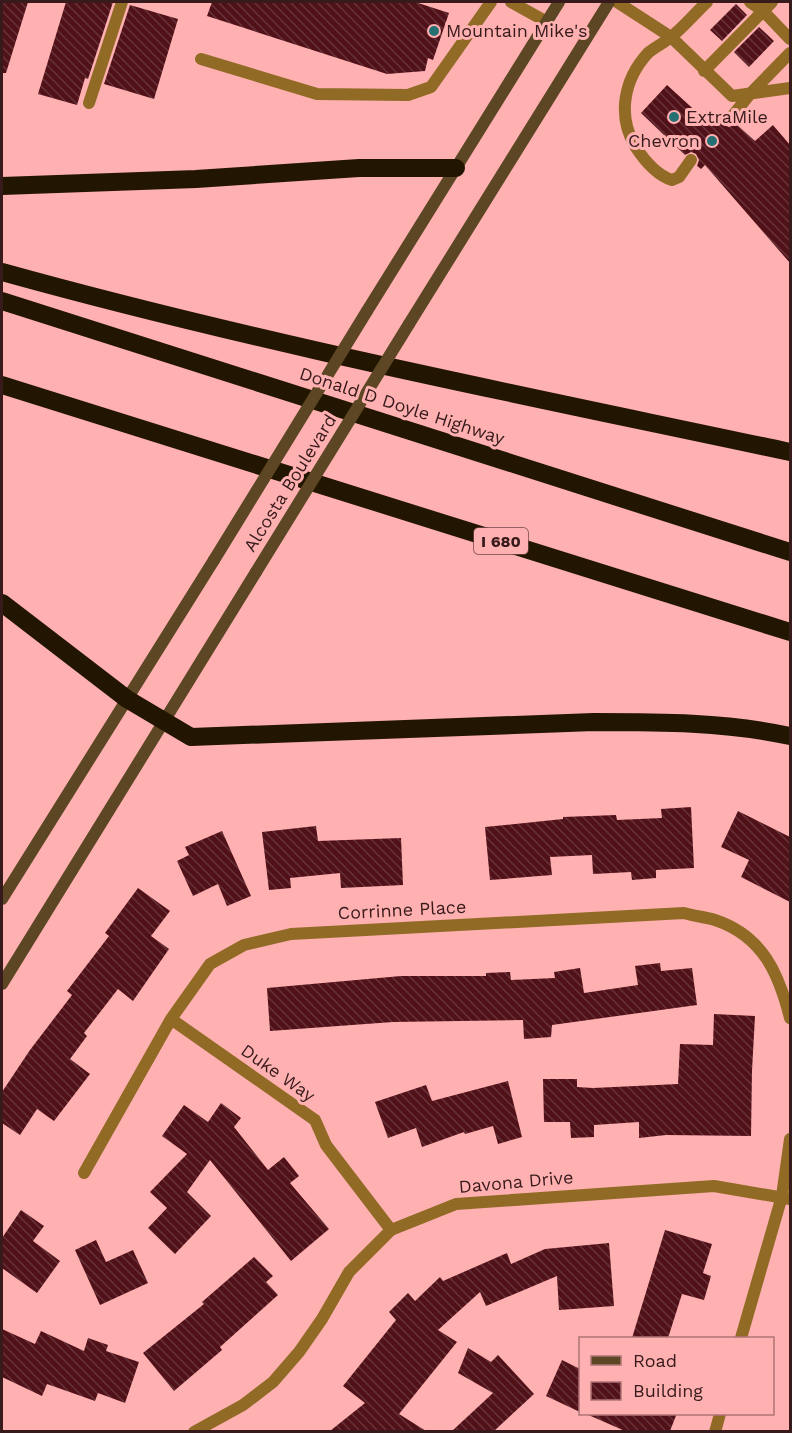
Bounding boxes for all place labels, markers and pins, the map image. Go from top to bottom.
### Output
place label: Mountain Mike's [446,20,588,41]
marker: Mountain Mike's [427,24,441,38]
place label: ExtraMile [686,106,768,127]
marker: ExtraMile [667,110,681,124]
place label: Chevron [628,130,700,151]
marker: Chevron [705,134,719,148]

